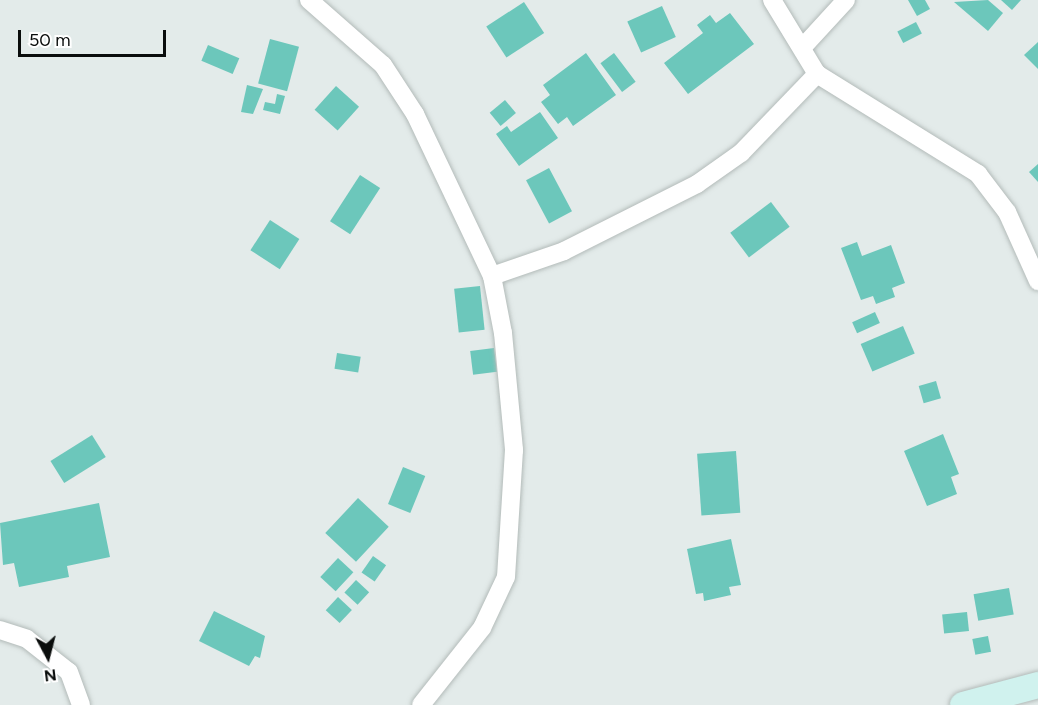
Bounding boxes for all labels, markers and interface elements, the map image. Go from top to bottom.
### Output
scale bar [21,18,170,56]
text: 50 m [29,29,71,51]
north arrow [18,627,78,687]
text: N [43,665,58,686]

